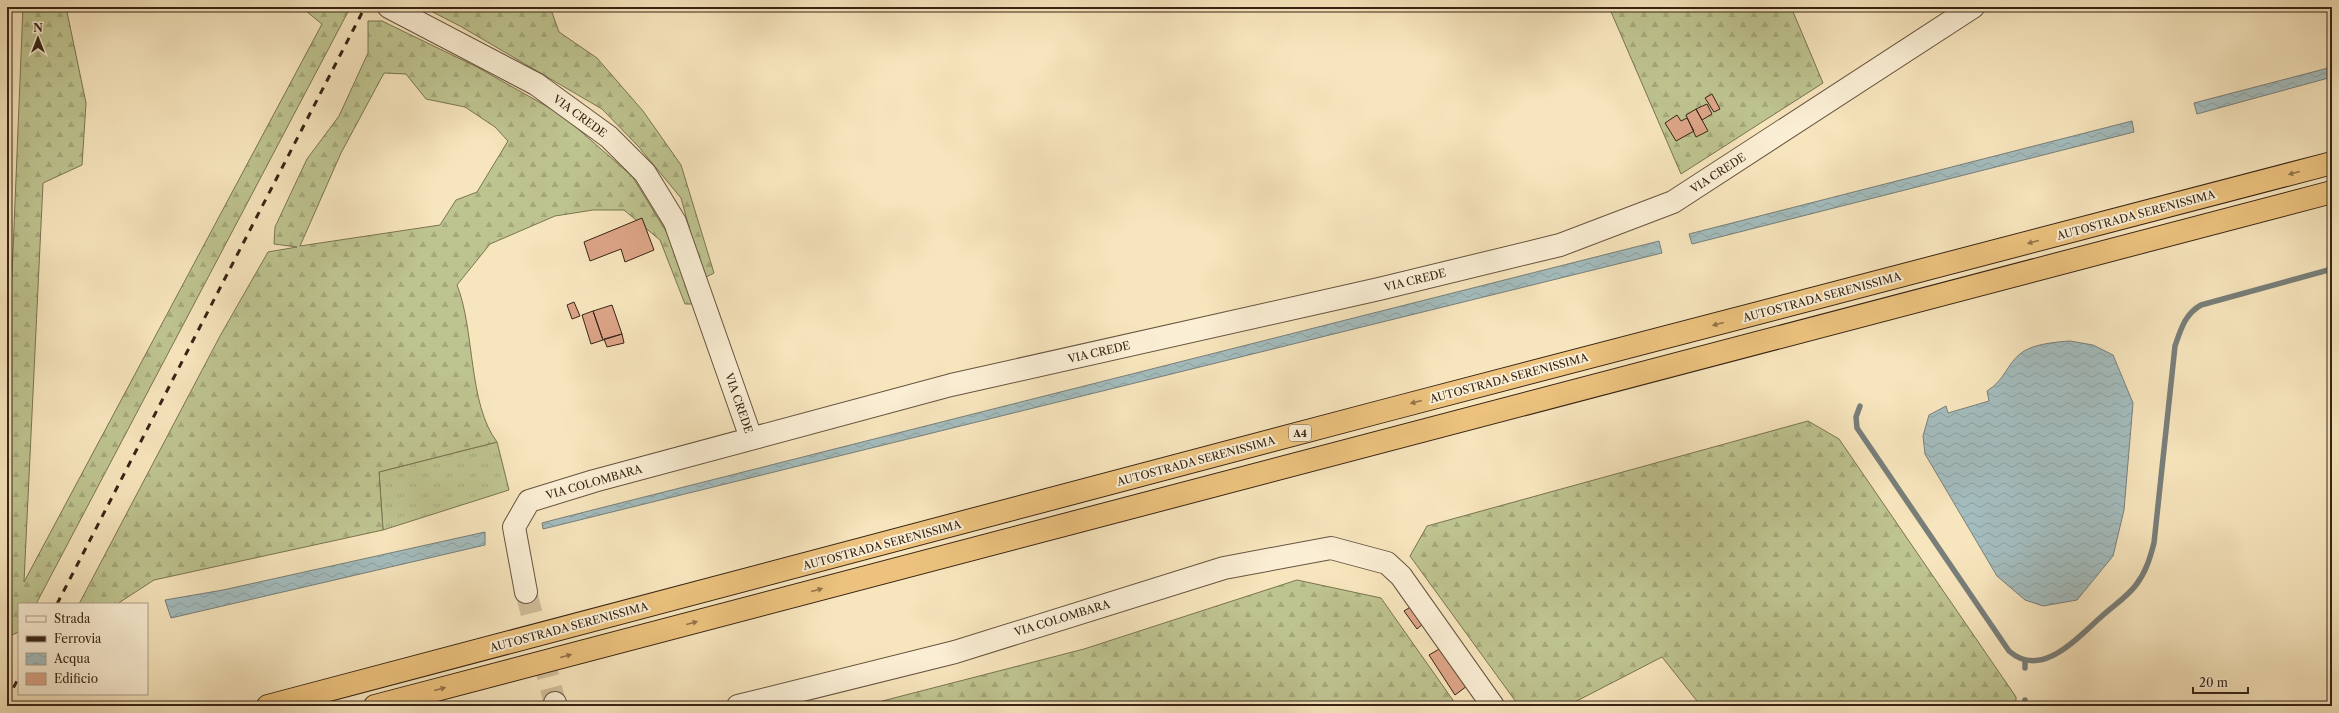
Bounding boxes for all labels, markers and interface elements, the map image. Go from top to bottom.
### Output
north arrow [18,18,58,58]
text: N [33,21,43,35]
street label: VIA CREDE [549,91,610,140]
street label: VIA CREDE [1687,150,1749,197]
one-way arrow [2288,170,2300,176]
street label: AUTOSTRADA SERENISSIMA [2054,187,2218,243]
one-way arrow [2027,239,2039,245]
street label: VIA CREDE [1382,265,1448,295]
street label: AUTOSTRADA SERENISSIMA [1740,269,1904,325]
one-way arrow [1712,322,1724,328]
street label: VIA CREDE [1066,338,1132,366]
street label: AUTOSTRADA SERENISSIMA [1427,350,1591,406]
street label: VIA CREDE [722,370,756,436]
one-way arrow [1410,400,1422,406]
road number: A4 [1289,425,1311,441]
street label: AUTOSTRADA SERENISSIMA [1114,433,1278,489]
street label: VIA COLOMBARA [543,461,645,503]
street label: AUTOSTRADA SERENISSIMA [800,517,964,573]
one-way arrow [812,587,824,593]
street label: VIA COLOMBARA [1011,597,1112,640]
street label: AUTOSTRADA SERENISSIMA [487,599,651,655]
legend [18,603,148,695]
text: Strada [54,611,91,626]
one-way arrow [686,620,698,626]
text: Ferrovia [54,631,102,646]
text: Acqua [53,651,91,666]
one-way arrow [560,653,572,659]
scale bar [2193,669,2248,695]
text: Edificio [54,671,98,686]
text: 20 m [2199,675,2228,690]
one-way arrow [434,686,446,692]

